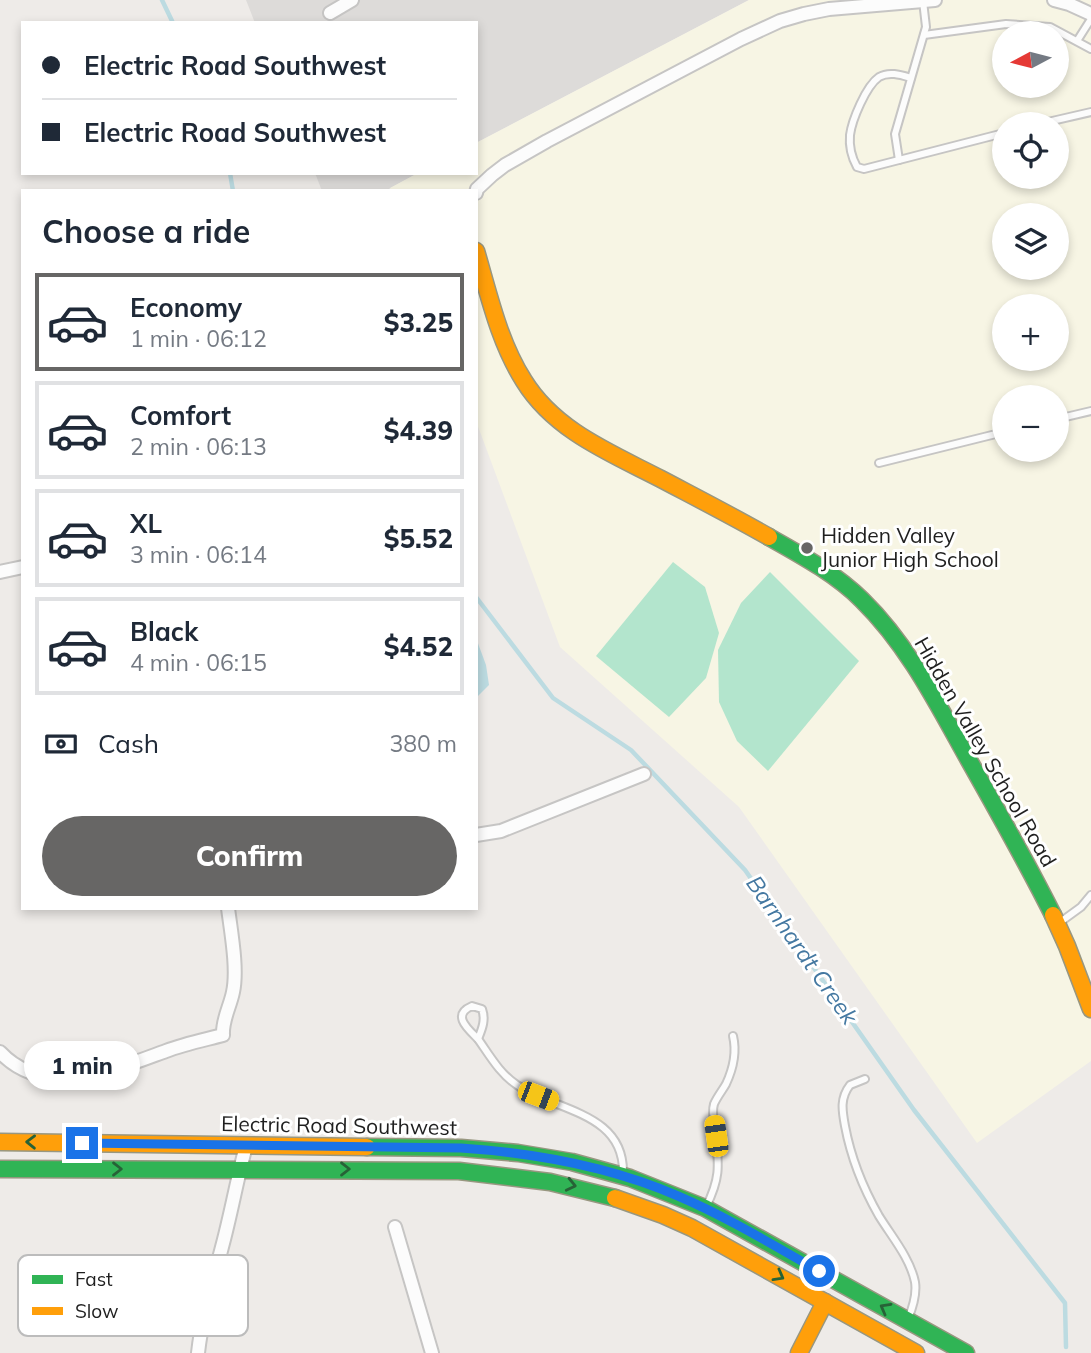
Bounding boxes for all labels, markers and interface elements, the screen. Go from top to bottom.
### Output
north arrow [992,21,1069,98]
map controls [992,21,1069,462]
text: Electric Road Southwest [84,49,386,82]
button: locate [992,112,1069,189]
text: Electric Road Southwest [84,116,386,149]
button: layers [992,203,1069,280]
text: Choose a ride [42,211,250,251]
icon: car [46,291,109,354]
text: Economy [130,291,242,324]
button: + [992,294,1069,371]
text: $3.25 [384,306,453,339]
text: 1 min · 06:12 [130,324,267,353]
button: − [992,385,1069,462]
icon: car [46,399,109,462]
text: Comfort [130,399,231,432]
text: $4.39 [384,414,453,447]
text: 2 min · 06:13 [130,432,267,461]
icon: car [46,507,109,570]
text: XL [130,507,162,540]
text: $5.52 [384,522,453,555]
place label: Hidden Valley Junior High School [821,522,999,572]
text: 3 min · 06:14 [130,540,267,569]
marker: Hidden Valley Junior High School [799,540,815,556]
icon: car [46,615,109,678]
text: Black [130,615,198,648]
text: $4.52 [384,630,453,663]
street label: Hidden Valley School Road [909,632,1062,871]
text: 4 min · 06:15 [130,648,267,677]
icon: cash [42,725,80,763]
text: Cash [98,727,159,760]
text: 380 m [389,729,457,758]
button: Confirm [42,816,457,896]
water label: Barnhardt Creek [740,870,865,1031]
callout: 1 min [24,1042,140,1090]
text: 1 min [51,1051,113,1080]
car [515,1079,562,1113]
street label: Electric Road Southwest [221,1110,457,1140]
car [703,1114,730,1158]
route end [66,1127,98,1159]
one-way arrow [25,1134,36,1150]
one-way arrow [112,1161,123,1177]
one-way arrow [340,1161,350,1177]
one-way arrow [565,1177,577,1192]
legend [18,1255,248,1336]
route start [803,1255,835,1287]
text: Fast [75,1267,113,1291]
one-way arrow [771,1268,784,1281]
text: Slow [75,1299,119,1323]
one-way arrow [880,1303,892,1316]

